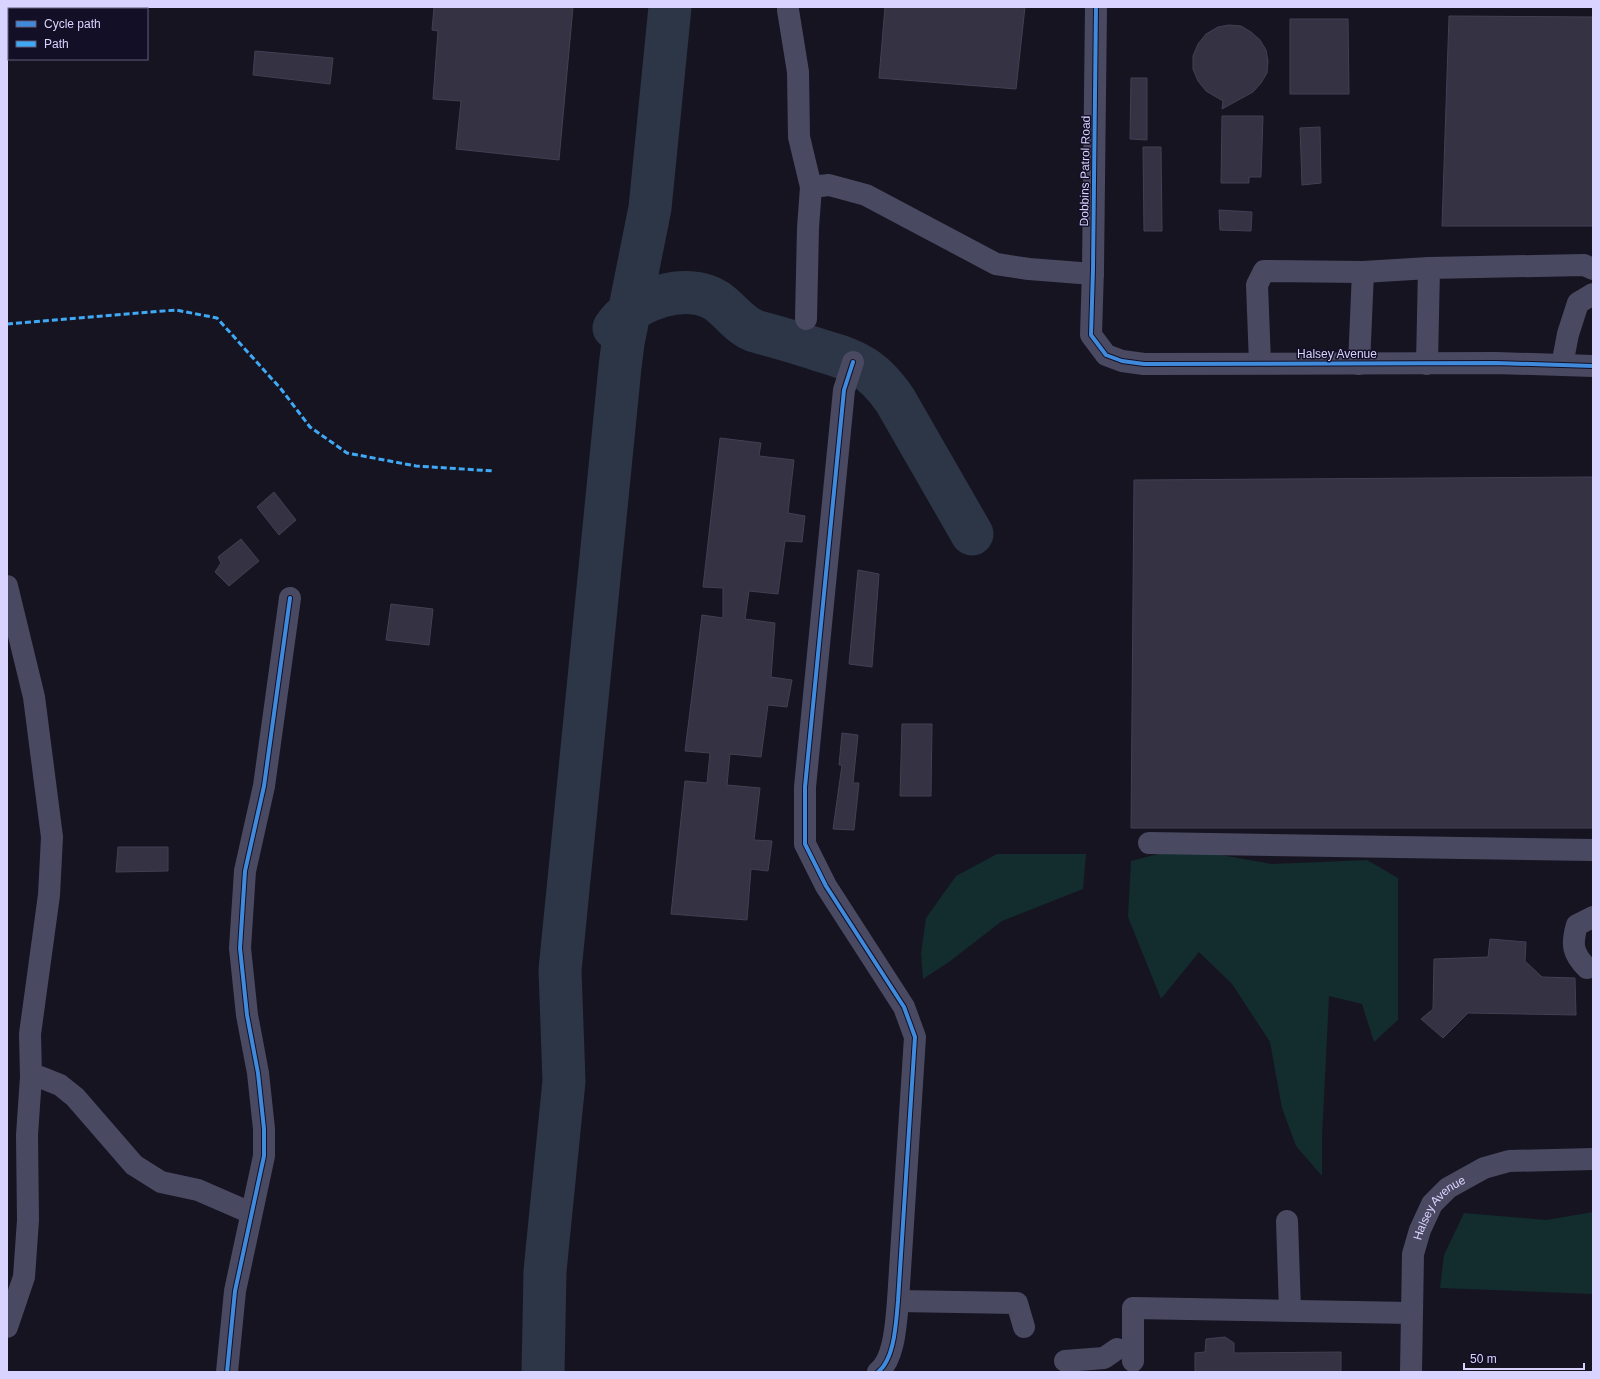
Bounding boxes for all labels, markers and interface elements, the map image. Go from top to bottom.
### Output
legend [8,8,148,60]
text: Cycle path [44,17,101,31]
text: Path [44,37,69,51]
street label: Dobbins Patrol Road [1077,116,1093,226]
street label: Halsey Avenue [1297,347,1377,361]
street label: Halsey Avenue [1410,1173,1468,1242]
scale bar [1464,1345,1584,1371]
text: 50 m [1470,1352,1497,1366]

